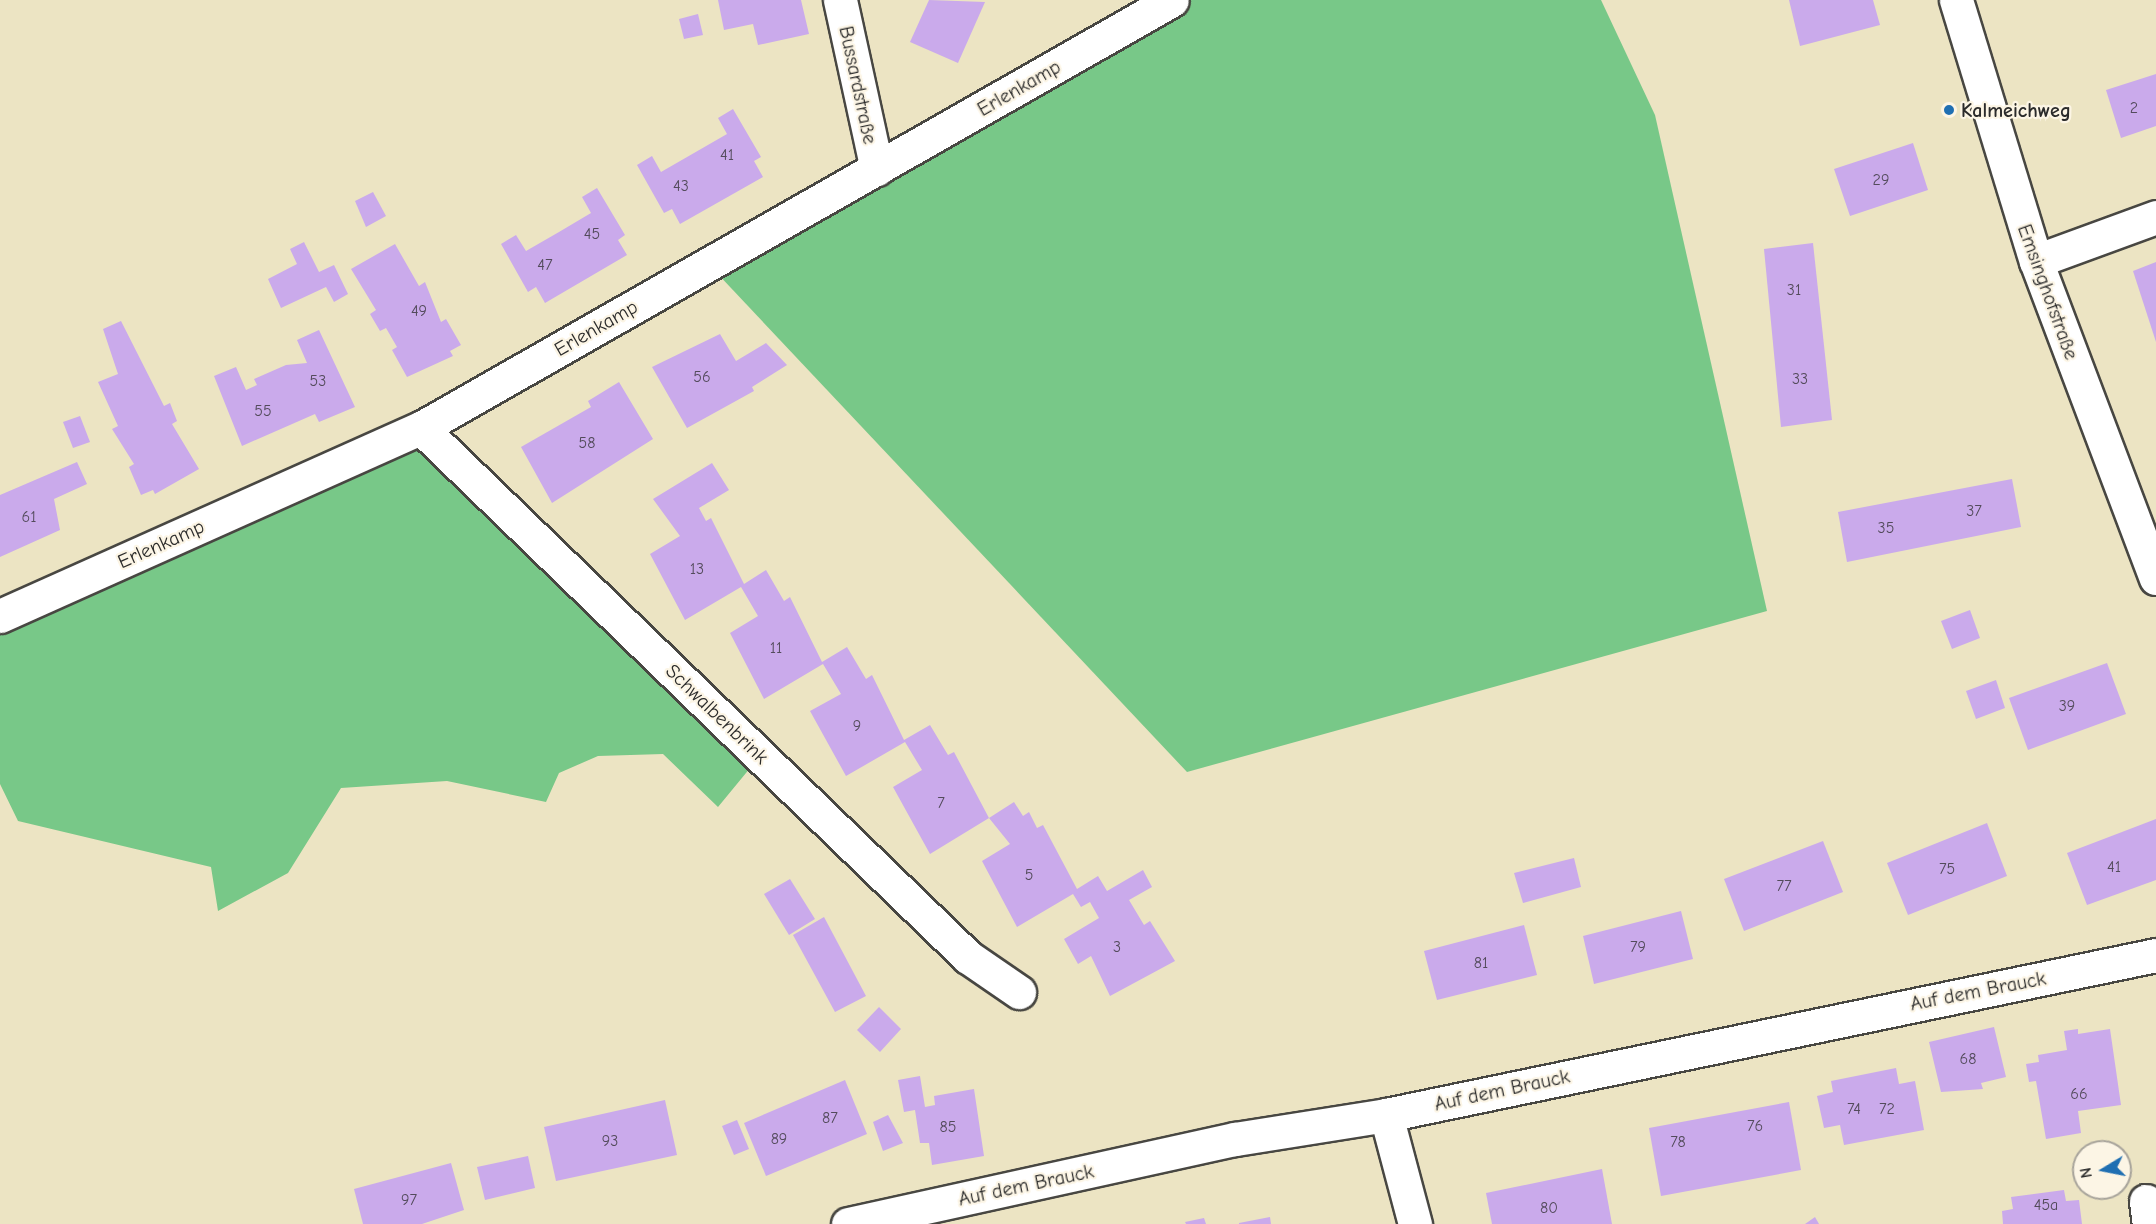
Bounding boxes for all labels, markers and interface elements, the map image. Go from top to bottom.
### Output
street label: Bussardstraße [834,24,882,146]
street label: Erlenkamp [973,55,1065,121]
place label: Kalmeichweg [1961,98,2071,122]
house number: 2 [2130,98,2138,118]
marker: Kalmeichweg [1942,103,1956,117]
house number: 41 [720,145,734,165]
house number: 29 [1873,170,1889,190]
house number: 43 [673,176,689,196]
street label: Emsinghofstraße [2012,221,2084,363]
house number: 45 [584,224,600,244]
house number: 47 [537,255,553,275]
house number: 31 [1787,280,1801,300]
street label: Erlenkamp [550,295,642,361]
house number: 49 [411,301,427,321]
house number: 56 [693,367,711,387]
house number: 33 [1792,369,1808,389]
house number: 53 [310,371,326,391]
house number: 55 [254,401,272,421]
house number: 58 [579,433,595,453]
house number: 37 [1966,501,1982,521]
house number: 61 [21,507,37,527]
street label: Erlenkamp [114,514,208,574]
house number: 35 [1878,518,1894,538]
house number: 13 [690,559,704,579]
house number: 11 [770,638,782,658]
street label: Schwalbenbrink [661,659,773,769]
house number: 39 [2059,696,2075,716]
house number: 9 [853,716,861,736]
house number: 7 [937,793,945,813]
house number: 41 [2107,857,2121,877]
house number: 75 [1939,859,1955,879]
house number: 5 [1025,865,1033,885]
house number: 77 [1776,876,1792,896]
house number: 3 [1113,937,1121,957]
house number: 79 [1630,937,1646,957]
house number: 81 [1474,953,1488,973]
street label: Auf dem Brauck [1908,966,2048,1016]
house number: 68 [1960,1049,1976,1069]
street label: Auf dem Brauck [1432,1064,1572,1116]
house number: 66 [2070,1084,2088,1104]
house number: 74 [1847,1099,1861,1119]
house number: 72 [1879,1099,1895,1119]
house number: 87 [822,1108,838,1128]
house number: 76 [1747,1116,1763,1136]
house number: 85 [940,1117,956,1137]
house number: 89 [771,1129,787,1149]
house number: 93 [602,1131,618,1151]
house number: 78 [1670,1132,1686,1152]
north arrow [2072,1140,2132,1200]
street label: Auf dem Brauck [956,1159,1096,1211]
text: N [2076,1166,2096,1179]
house number: 97 [401,1190,417,1210]
house number: 45a [2034,1195,2058,1215]
house number: 80 [1540,1198,1558,1218]

